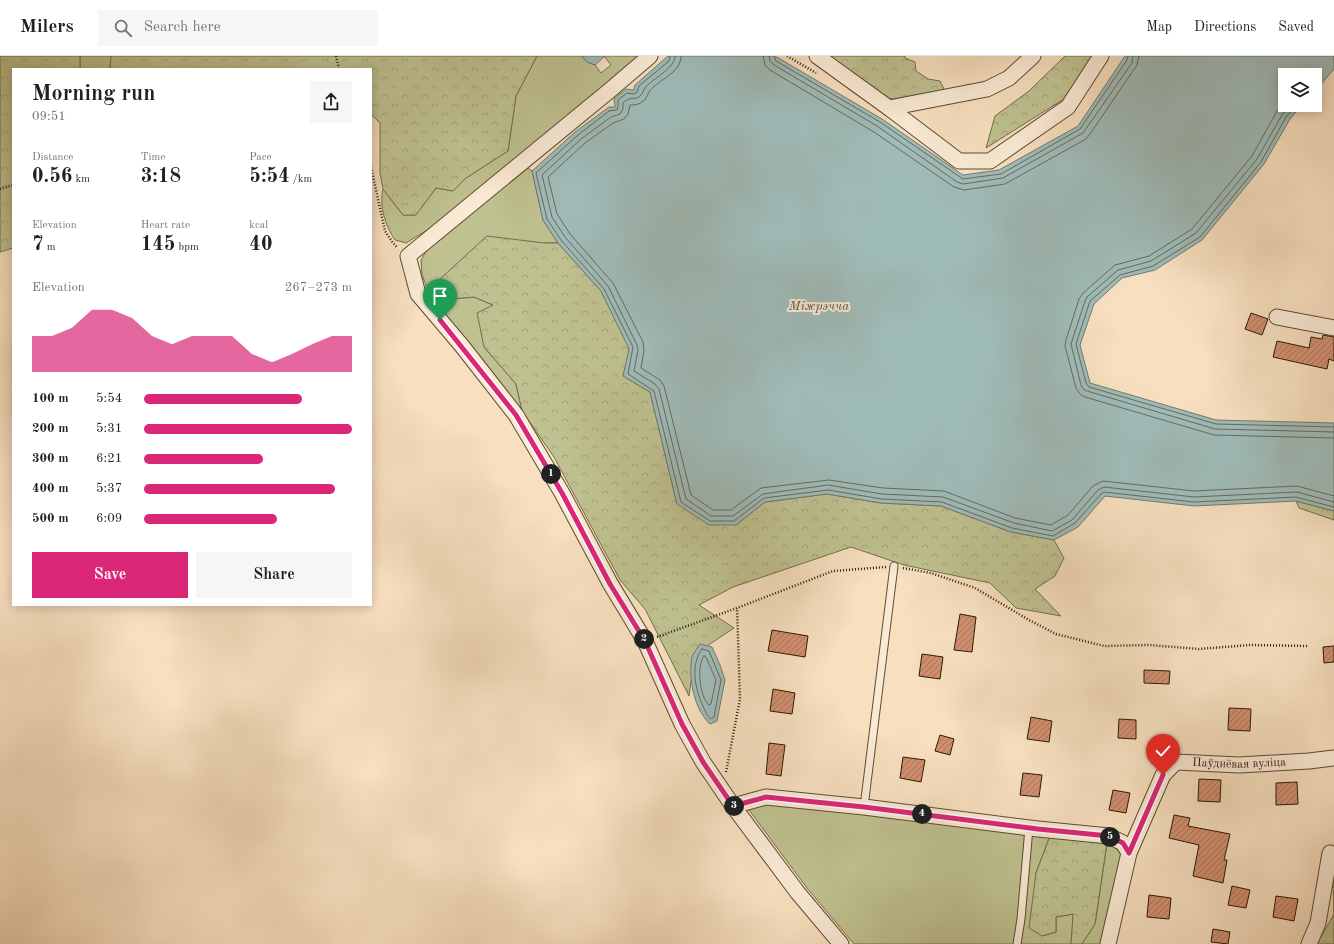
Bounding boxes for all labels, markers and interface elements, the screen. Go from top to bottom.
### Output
search box [98,10,378,46]
icon: search [112,17,134,39]
text: Milers [20,18,74,37]
text: Search here [144,20,221,35]
text: Map [1146,20,1172,34]
text: Directions [1194,20,1256,34]
text: Saved [1278,20,1314,34]
map controls [1278,68,1322,112]
button: layers [1278,68,1322,112]
button: share [310,81,352,123]
text: Morning run [32,83,155,105]
text: 09:51 [32,110,66,123]
text: Distance [32,152,73,163]
text: Time [141,152,165,163]
text: Pace [249,152,272,163]
text: 0.56 [32,167,72,187]
text: 3:18 [141,167,181,187]
text: 5:54 [249,167,290,187]
text: km [72,174,90,185]
text: /km [290,174,312,185]
text: Elevation [32,220,77,231]
text: Heart rate [141,220,190,231]
text: kcal [249,220,268,231]
text: 7 [32,235,44,255]
text: 145 [141,235,175,255]
text: 40 [249,235,273,255]
text: m [44,242,55,253]
text: bpm [175,242,199,253]
pin [423,279,457,320]
text: Elevation [32,281,85,294]
text: 267–273 m [285,281,352,294]
icon: arrive [429,285,451,307]
water label: Міжрэчча [788,300,849,313]
text: 100 m [32,392,69,405]
text: 5:54 [96,392,122,405]
text: 200 m [32,422,69,435]
text: 5:31 [96,422,122,435]
text: 300 m [32,452,69,465]
text: 6:21 [96,452,122,465]
pin: 1 [541,464,561,484]
text: 1 [548,468,554,479]
text: 400 m [32,482,69,495]
text: 5:37 [96,482,122,495]
text: 500 m [32,512,69,525]
text: 6:09 [96,512,122,525]
button: Save [32,552,188,598]
button: Share [196,552,352,598]
pin: 2 [634,629,654,649]
text: 2 [641,633,647,644]
pin [1146,734,1180,775]
icon: check [1152,740,1174,762]
street label: Паўднёвая вуліца [1192,756,1286,771]
pin: 3 [724,796,744,816]
text: 3 [731,800,737,811]
pin: 4 [912,804,932,824]
text: 4 [919,808,925,819]
pin: 5 [1100,827,1120,847]
text: 5 [1107,831,1113,842]

